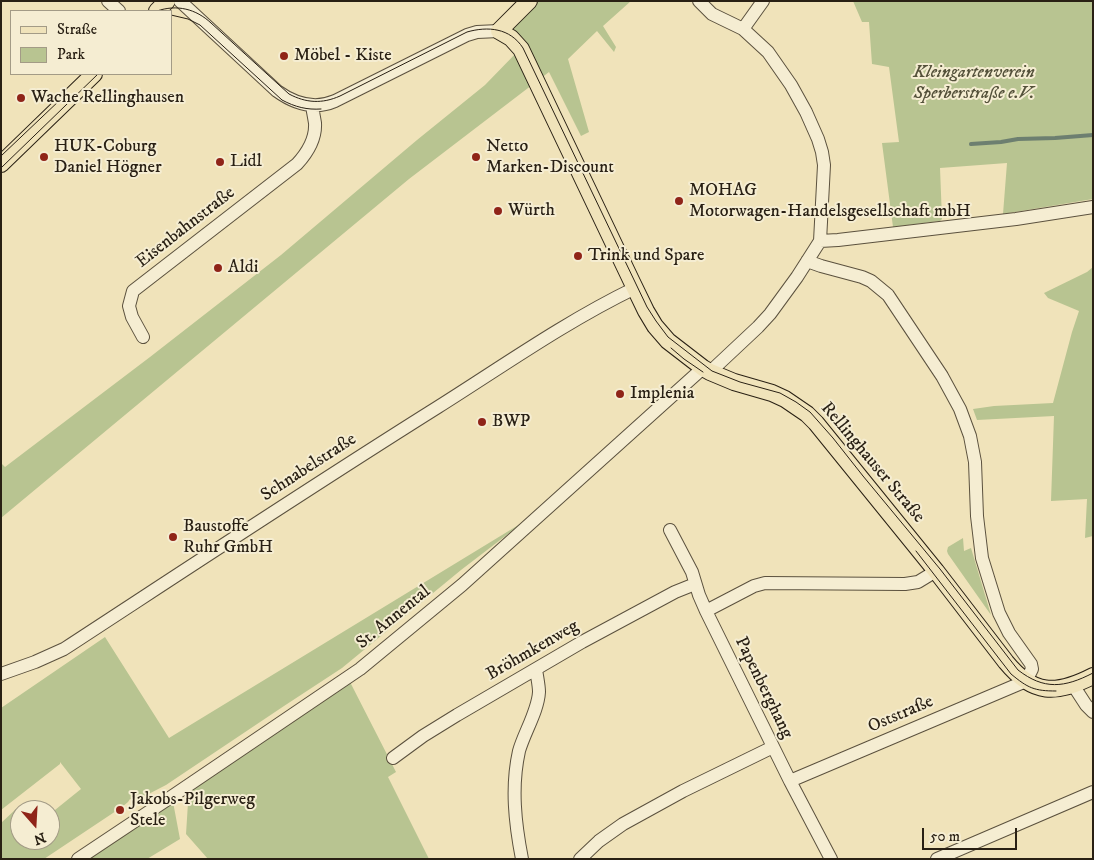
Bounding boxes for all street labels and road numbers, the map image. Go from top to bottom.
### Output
street label: Eisenbahnstraße [132,183,240,273]
street label: Rellinghauser Straße [815,398,929,528]
street label: Schnabelstraße [257,429,361,507]
street label: St. Annental [353,582,435,654]
street label: Bröhmkenweg [483,616,583,686]
street label: Papenberghang [729,634,797,742]
street label: Oststraße [865,692,937,738]

